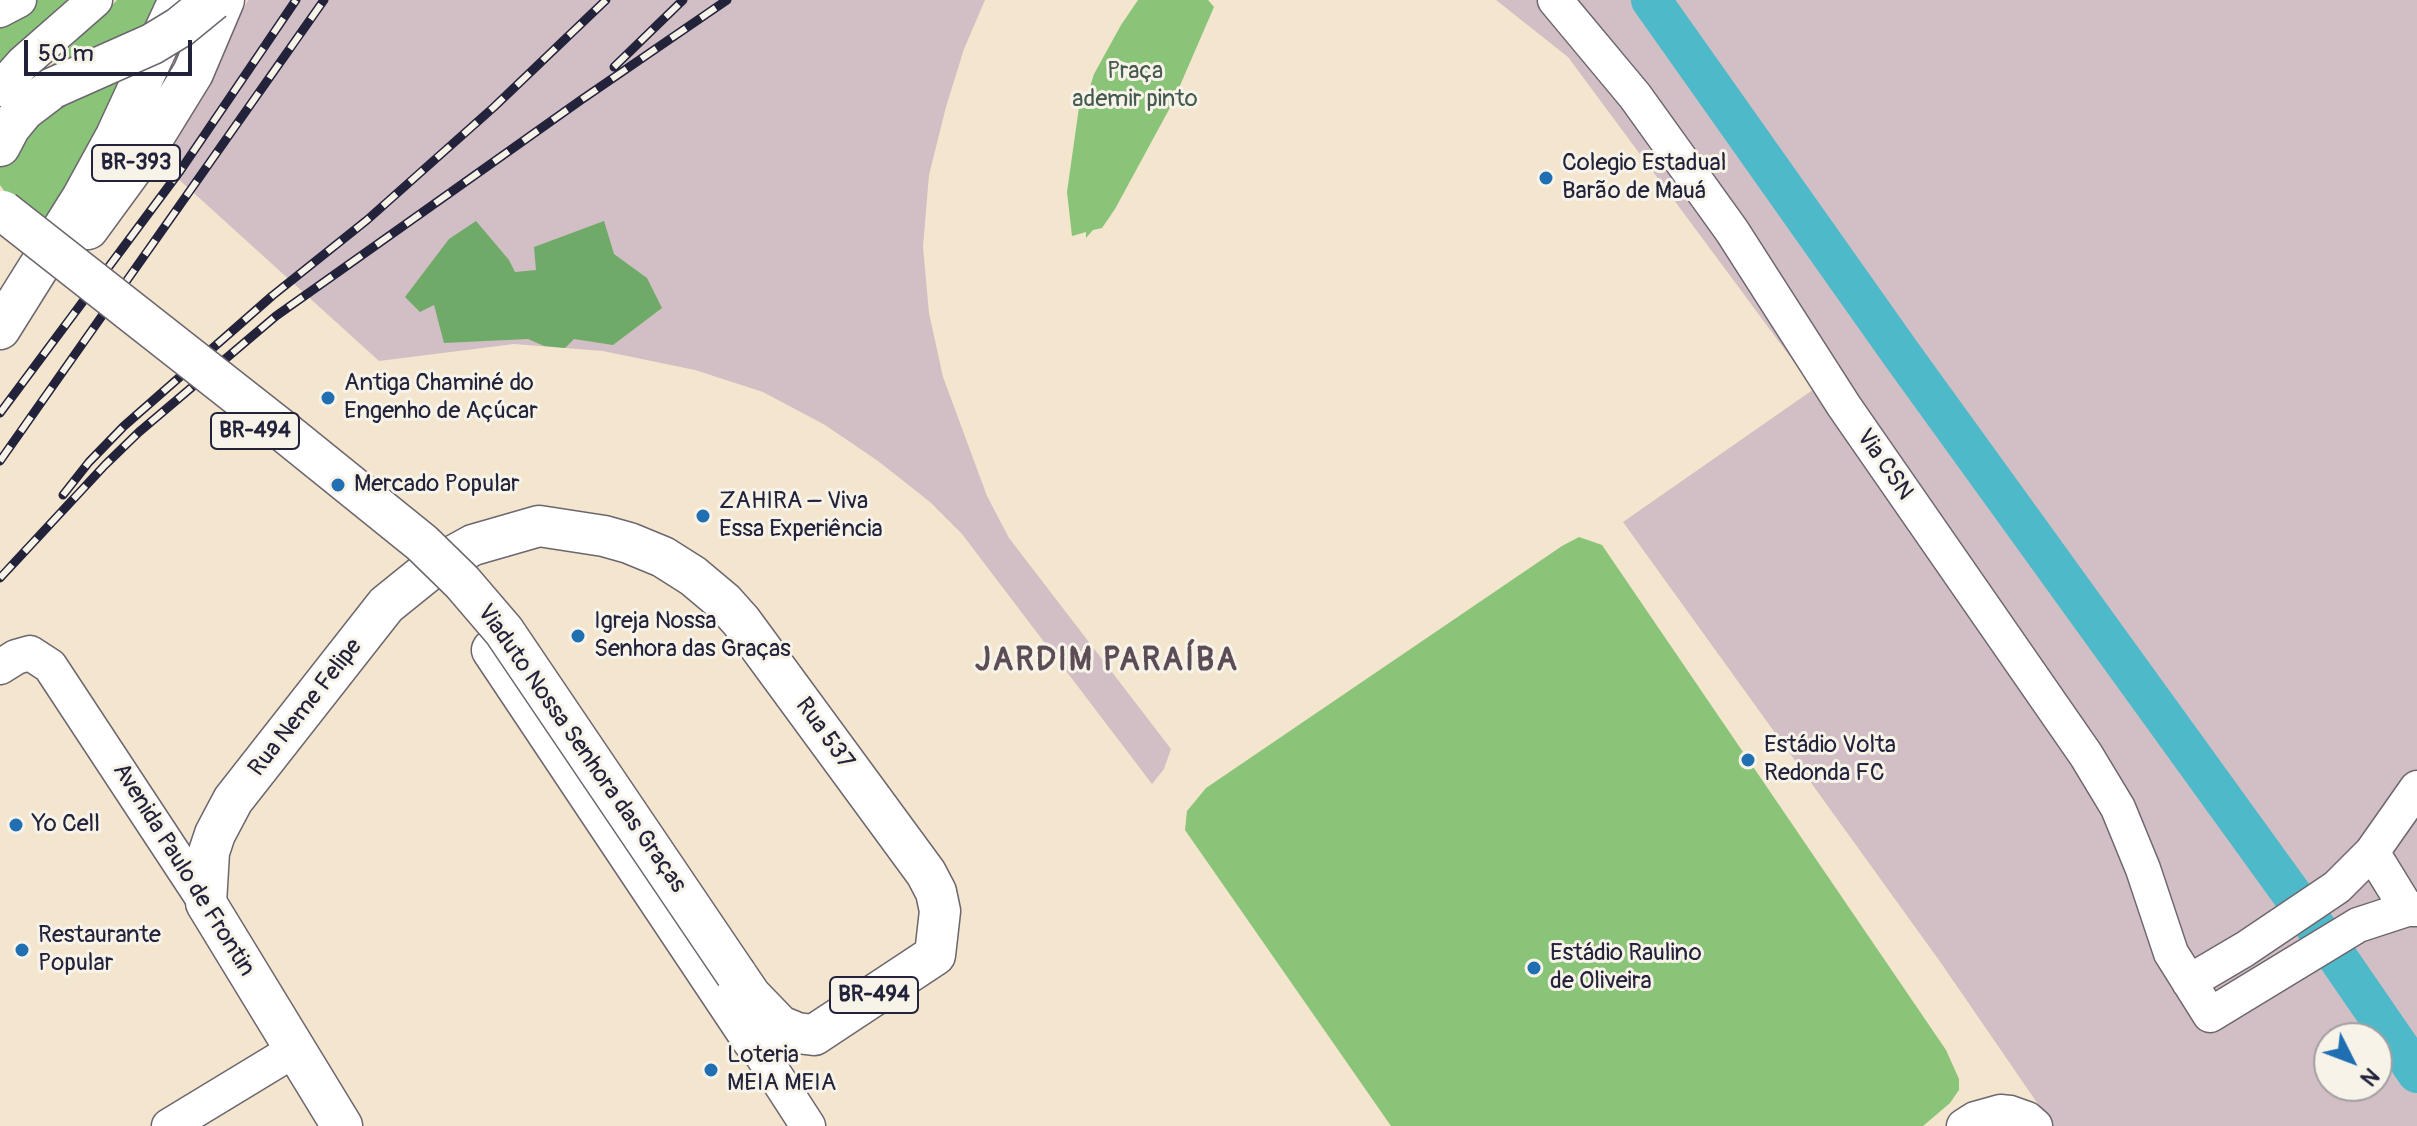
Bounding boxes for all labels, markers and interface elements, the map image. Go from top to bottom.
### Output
scale bar [28,24,196,74]
text: 50 m [38,39,94,68]
park label: Praça ademir pinto [1072,58,1198,114]
road number: BR-393 [92,145,180,181]
place label: Colegio Estadual Barão de Mauá [1562,150,1726,206]
marker: Colegio Estadual Barão de Mauá [1537,169,1555,187]
place label: Antiga Chaminé do Engenho de Açúcar [344,370,538,426]
marker: Antiga Chaminé do Engenho de Açúcar [319,389,337,407]
road number: BR-494 [211,413,299,449]
street label: Via CSN [1849,424,1919,506]
place label: Mercado Popular [354,471,520,499]
marker: Mercado Popular [329,476,347,494]
place label: ZAHIRA – Viva Essa Experiência [719,488,883,544]
marker: ZAHIRA – Viva Essa Experiência [694,507,712,525]
street label: Viaduto Nossa Senhora das Graças [470,599,692,899]
place label: Igreja Nossa Senhora das Graças [594,608,791,664]
marker: Igreja Nossa Senhora das Graças [569,627,587,645]
street label: Rua Neme Felipe [243,633,369,783]
district label: JARDIM PARAÍBA [975,643,1239,681]
street label: Rua 537 [788,693,860,775]
place label: Estádio Volta Redonda FC [1764,732,1896,788]
marker: Estádio Volta Redonda FC [1739,751,1757,769]
street label: Avenida Paulo de Frontin [106,758,260,982]
place label: Yo Cell [32,811,100,839]
marker: Yo Cell [7,816,25,834]
place label: Restaurante Popular [38,922,161,978]
place label: Estádio Raulino de Oliveira [1550,940,1702,996]
marker: Restaurante Popular [13,941,31,959]
marker: Estádio Raulino de Oliveira [1525,959,1543,977]
road number: BR-494 [830,977,918,1013]
north arrow [2313,1022,2393,1102]
place label: Loteria MEIA MEIA [727,1042,836,1098]
marker: Loteria MEIA MEIA [702,1061,720,1079]
text: N [2354,1062,2385,1092]

